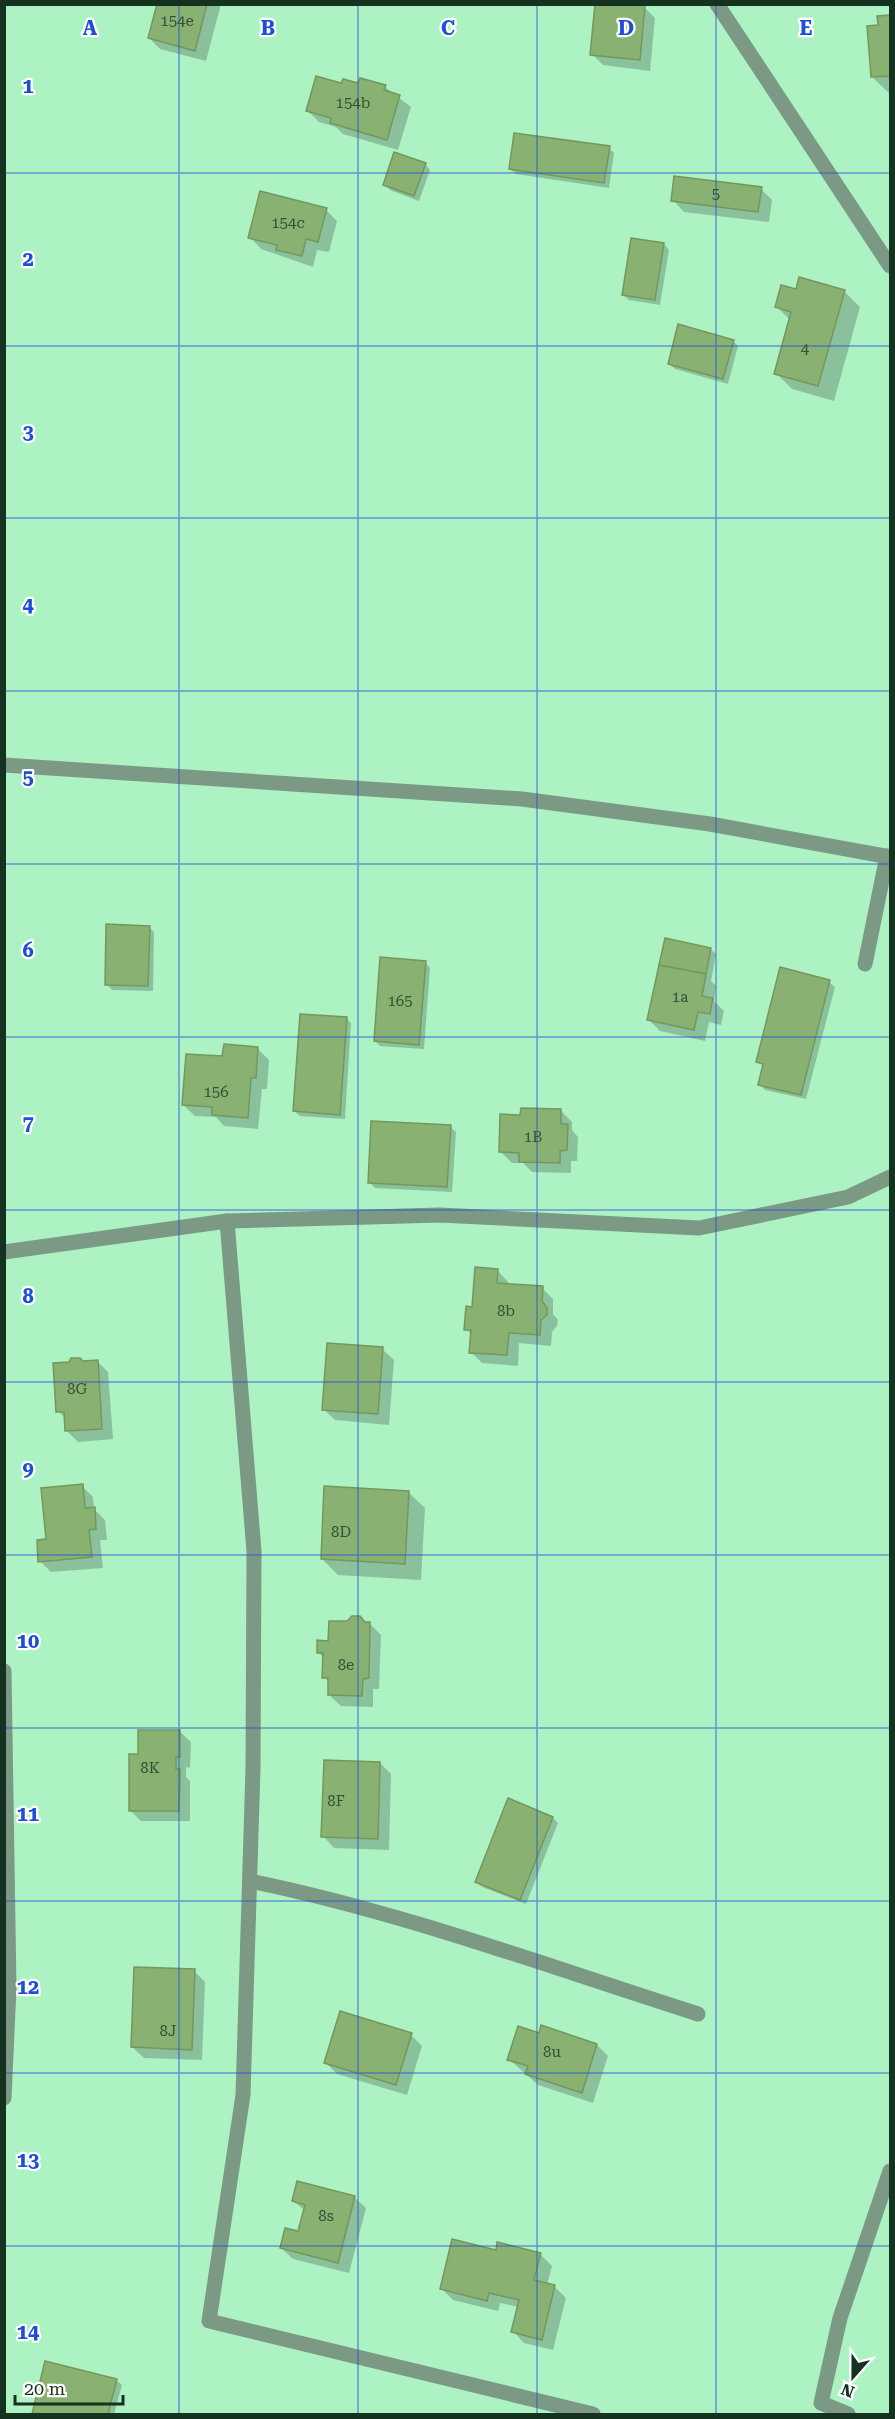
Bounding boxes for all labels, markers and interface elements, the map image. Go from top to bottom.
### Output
house number: 154e [160,12,194,30]
text: A [83,16,98,40]
text: B [261,16,275,40]
text: C [441,16,455,40]
text: D [618,16,634,40]
text: E [800,16,813,40]
text: 1 [22,74,34,98]
house number: 154b [336,94,370,112]
house number: 5 [712,185,720,203]
house number: 154c [271,214,305,232]
text: 2 [22,247,34,271]
house number: 4 [801,340,810,358]
text: 3 [22,420,34,444]
text: 4 [22,593,34,617]
text: 5 [22,765,34,789]
text: 6 [22,938,34,962]
house number: 1a [672,988,688,1006]
house number: 165 [387,992,413,1010]
house number: 156 [203,1083,229,1101]
text: 7 [22,1111,34,1135]
house number: 1B [524,1128,542,1146]
text: 8 [22,1284,34,1308]
house number: 8b [497,1302,515,1320]
house number: 8G [67,1380,87,1398]
text: 9 [22,1457,34,1481]
house number: 8D [331,1523,351,1541]
text: 10 [17,1629,39,1653]
house number: 8e [338,1656,354,1674]
house number: 8K [140,1759,160,1777]
house number: 8F [327,1792,345,1810]
text: 11 [17,1802,39,1826]
text: 12 [17,1975,39,1999]
house number: 8J [160,2022,176,2040]
house number: 8u [543,2043,562,2061]
text: 13 [17,2148,39,2172]
house number: 8s [318,2207,334,2225]
text: 14 [17,2320,40,2344]
north arrow [823,2347,883,2407]
scale bar [15,2368,123,2406]
text: 20 m [24,2378,65,2399]
text: N [839,2379,857,2402]

